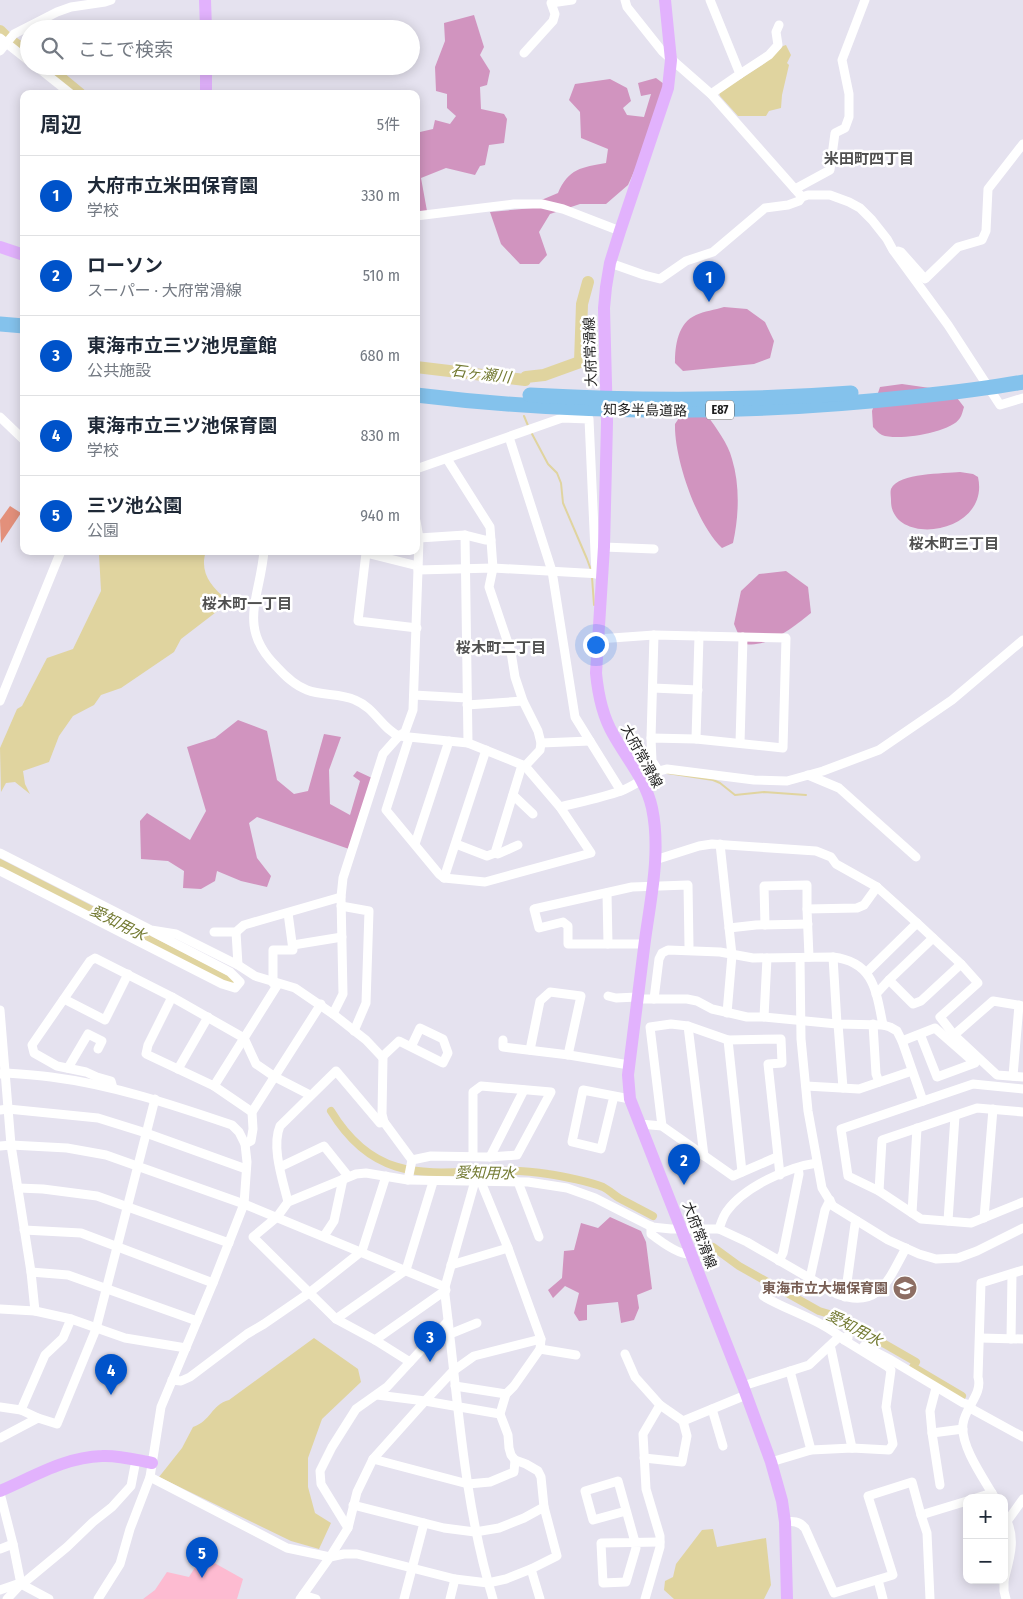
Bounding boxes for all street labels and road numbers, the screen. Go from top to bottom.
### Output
street label: 大府常滑線 [581,317,600,387]
road number: E87 [706,400,734,420]
street label: 知多半島道路 [603,401,687,420]
street label: 大府常滑線 [617,722,666,791]
street label: 大府常滑線 [679,1199,720,1271]

